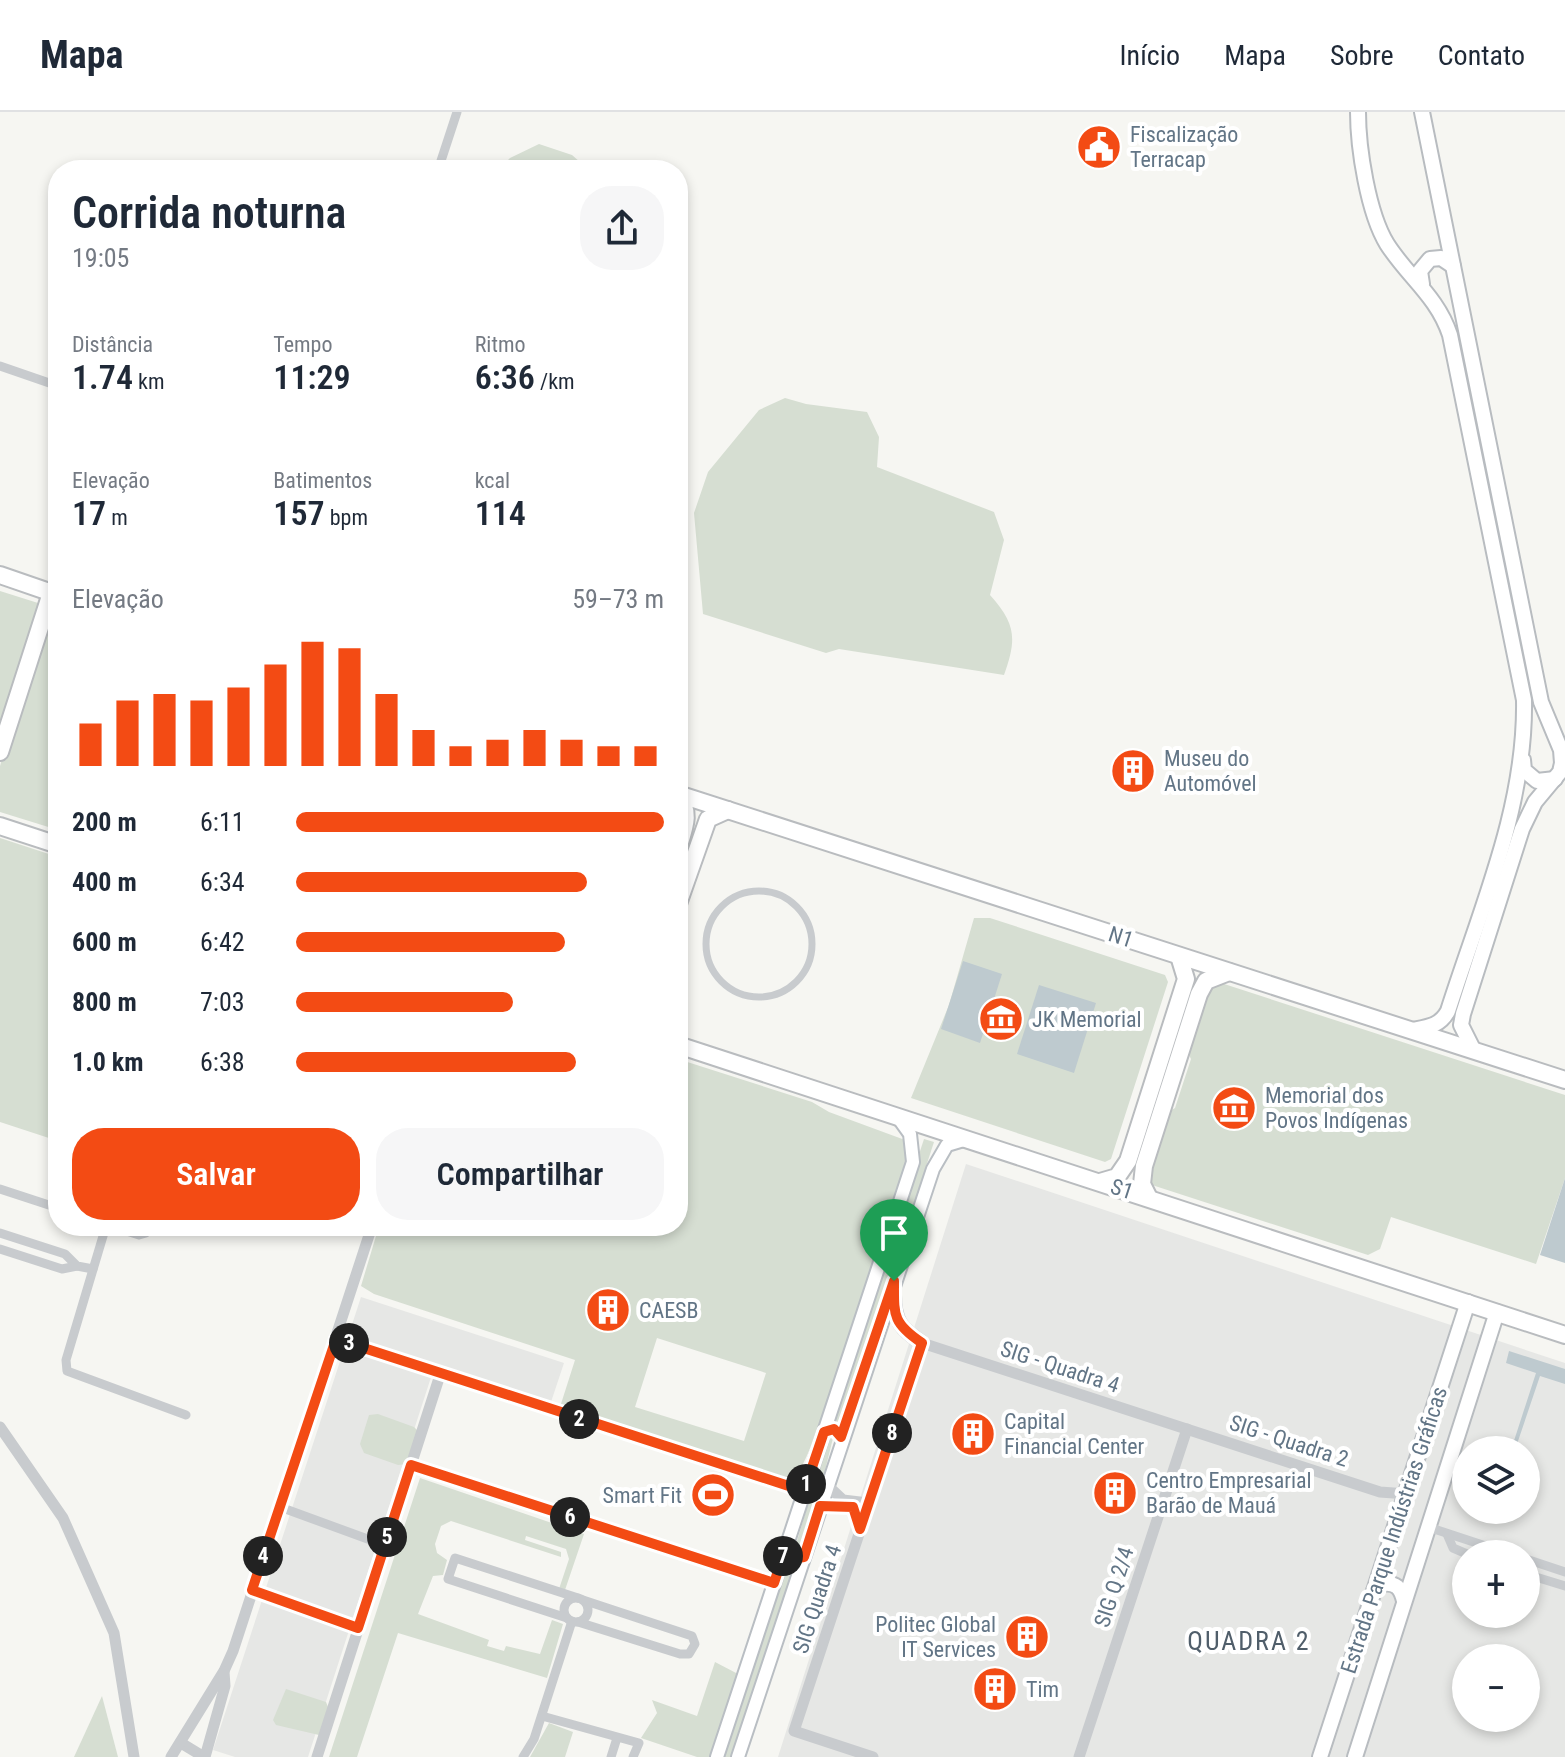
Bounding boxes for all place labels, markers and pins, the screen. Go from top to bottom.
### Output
place label: Fiscalização Terracap [1130,122,1238,172]
public building icon: Fiscalização Terracap [1075,123,1123,171]
place label: Museu do Automóvel [1164,746,1257,796]
building icon: Museu do Automóvel [1109,747,1157,795]
museum icon: JK Memorial [977,995,1025,1043]
place label: JK Memorial [1032,1007,1142,1032]
place label: Memorial dos Povos Indígenas [1265,1083,1408,1133]
museum icon: Memorial dos Povos Indígenas [1210,1084,1258,1132]
pin [860,1199,928,1281]
building icon: CAESB [584,1286,632,1334]
place label: CAESB [639,1298,699,1323]
pin: 3 [329,1323,369,1363]
pin: 2 [559,1399,599,1439]
place label: Capital Financial Center [1004,1409,1145,1459]
building icon: Capital Financial Center [949,1410,997,1458]
pin: 8 [872,1413,912,1453]
pin: 1 [786,1464,826,1504]
place label: Centro Empresarial Barão de Mauá [1146,1468,1312,1518]
building icon: Centro Empresarial Barão de Mauá [1091,1469,1139,1517]
sports icon: Smart Fit [689,1471,737,1519]
place label: Smart Fit [603,1483,682,1508]
pin: 6 [550,1497,590,1537]
pin: 5 [367,1517,407,1557]
pin: 4 [243,1536,283,1576]
pin: 7 [763,1536,803,1576]
place label: Politec Global IT Services [875,1612,996,1662]
building icon: Politec Global IT Services [1003,1613,1051,1661]
building icon: Tim [971,1665,1019,1713]
place label: Tim [1026,1677,1059,1702]

